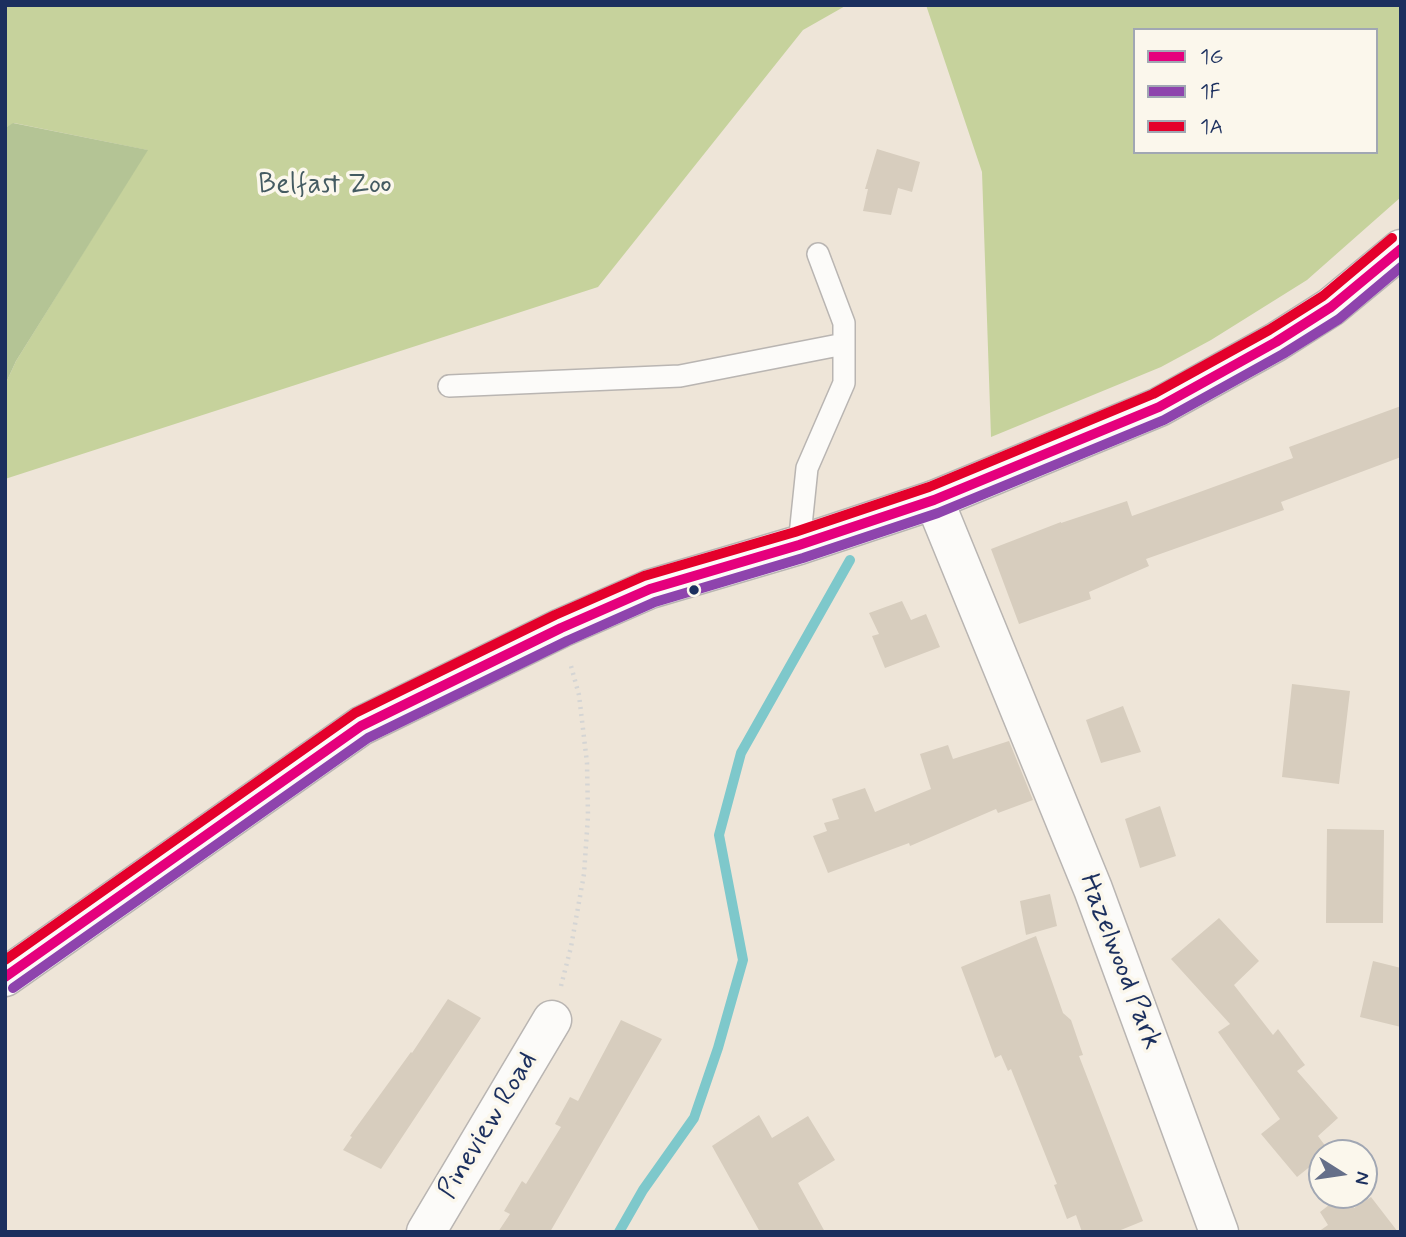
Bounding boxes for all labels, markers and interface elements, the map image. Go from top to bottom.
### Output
legend [1133,28,1378,154]
text: 1G [1200,43,1223,71]
text: 1F [1200,78,1221,106]
text: 1A [1200,113,1223,141]
park label: Belfast Zoo [258,169,392,203]
unlabelled marker [687,583,701,597]
street label: Hazelwood Park [1070,870,1168,1054]
street label: Pineview Road [432,1046,546,1206]
north arrow [1308,1139,1378,1209]
text: N [1349,1169,1376,1187]

